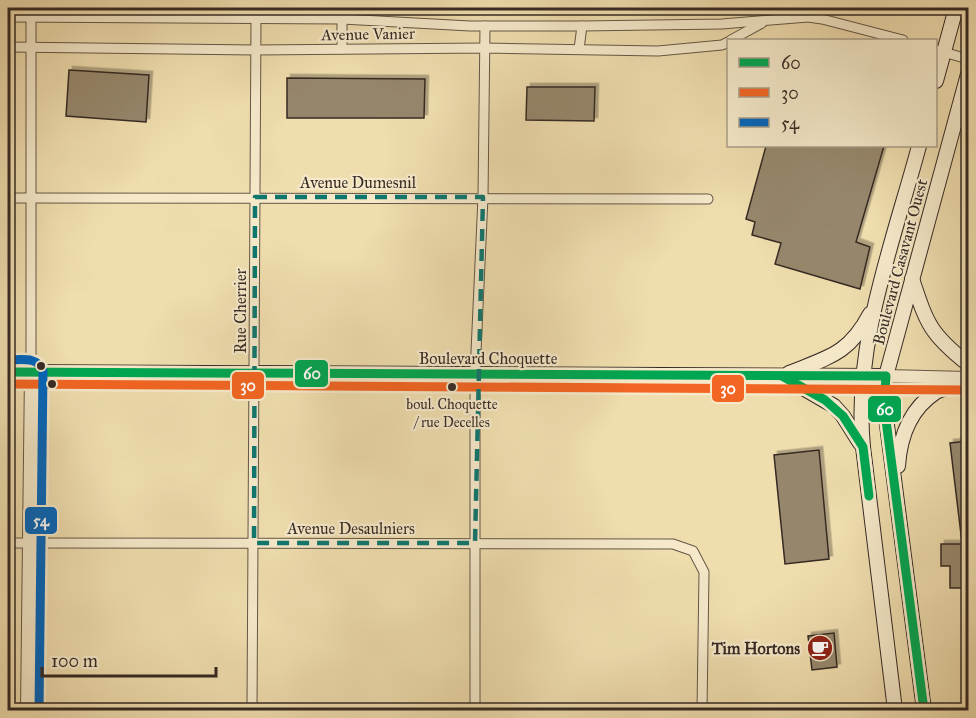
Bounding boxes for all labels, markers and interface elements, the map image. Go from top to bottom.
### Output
street label: Avenue Vanier [320,24,415,44]
legend [727,39,937,147]
text: 60 [781,52,801,74]
text: 30 [781,82,799,104]
text: 54 [781,112,800,134]
street label: Avenue Dumesnil [299,173,417,192]
street label: Boulevard Casavant Ouest [869,177,931,347]
street label: Rue Cherrier [231,268,250,354]
street label: Boulevard Choquette [419,349,558,369]
line badge: 60 [294,359,329,388]
unlabelled marker [35,360,47,372]
text: 60 [303,364,321,383]
line badge: 30 [231,371,265,400]
line badge: 30 [711,374,745,403]
text: 30 [240,376,256,396]
unlabelled marker [46,378,58,390]
text: 30 [720,379,736,399]
marker: boul. Choquette / rue Decelles [446,381,458,393]
line badge: 60 [867,395,902,423]
place label: boul. Choquette / rue Decelles [406,396,498,431]
text: 60 [876,400,894,419]
line badge: 54 [24,506,58,535]
text: 54 [33,511,50,531]
street label: Avenue Desaulniers [286,519,415,538]
cafe icon: Tim Hortons [805,633,835,663]
place label: Tim Hortons [711,639,800,658]
scale bar [42,640,216,678]
text: 100 m [51,650,98,672]

